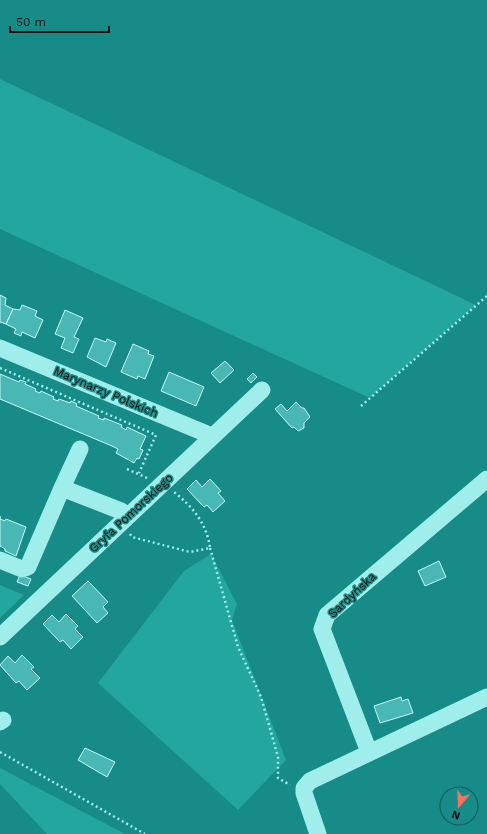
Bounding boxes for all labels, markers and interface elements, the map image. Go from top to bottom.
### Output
scale bar [10,8,109,34]
text: 50 m [16,15,46,29]
street label: Marynarzy Polskich [52,364,160,420]
street label: Gryfa Pomorskiego [86,471,176,555]
street label: Sardyńska [325,569,379,621]
north arrow [439,786,479,826]
text: N [450,808,462,822]

